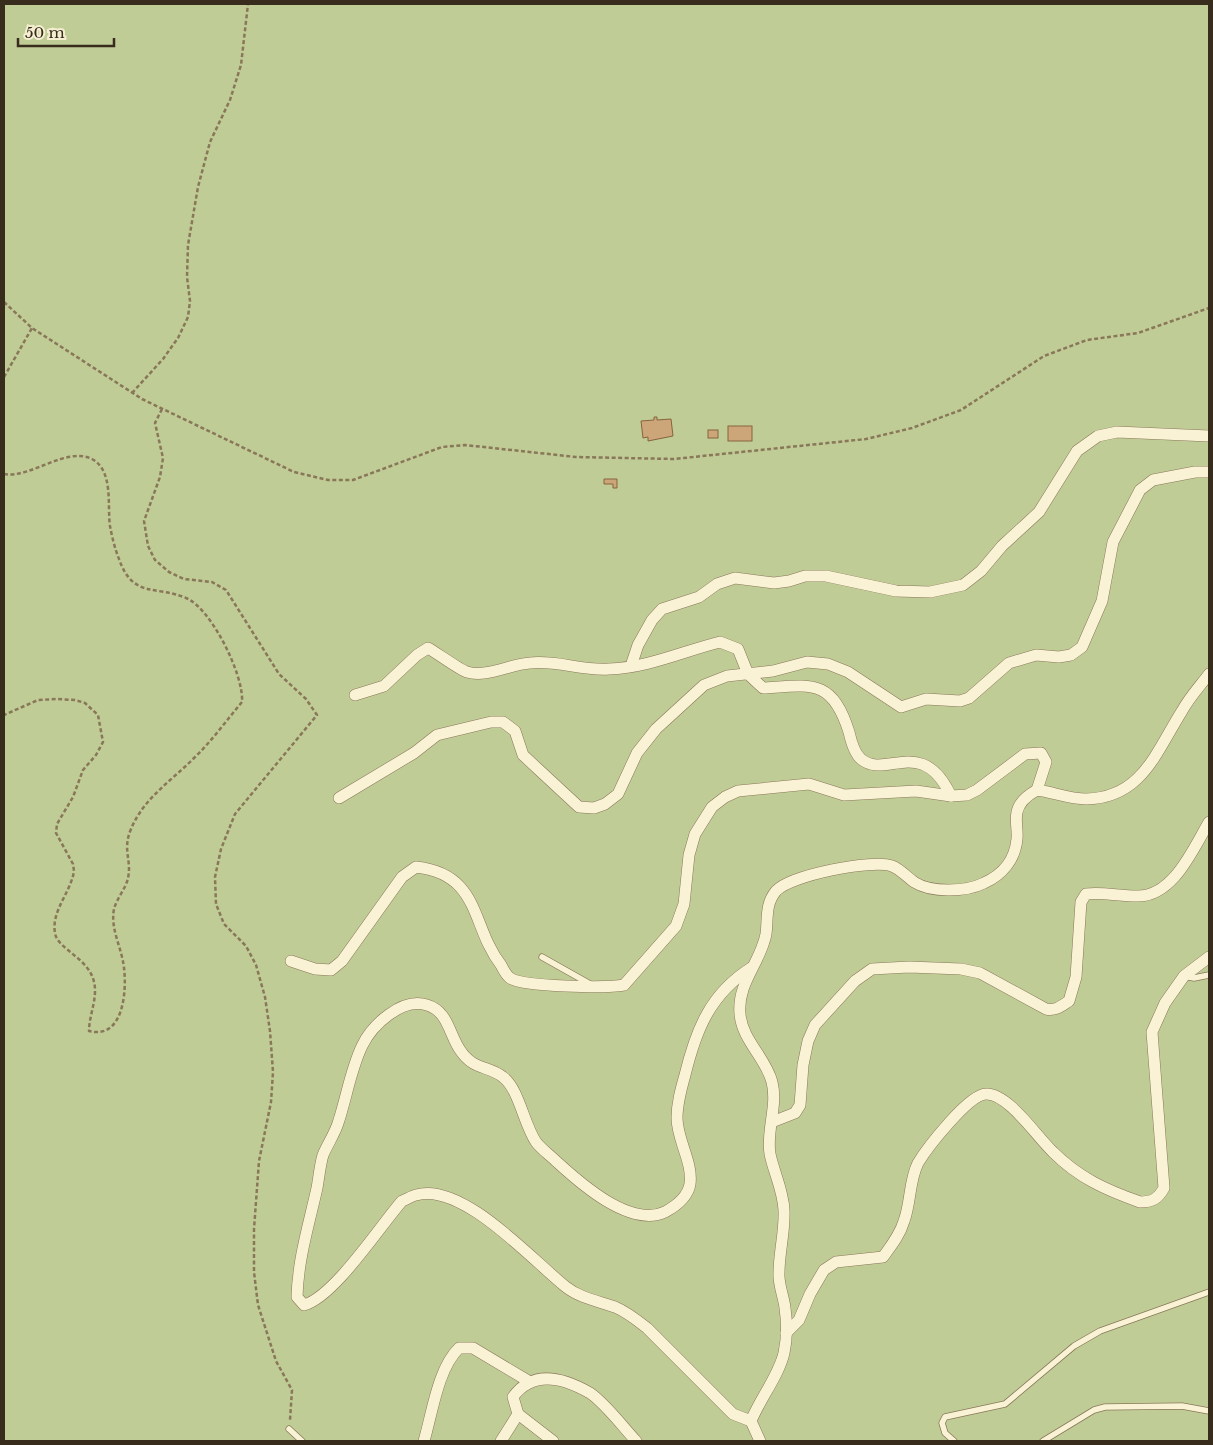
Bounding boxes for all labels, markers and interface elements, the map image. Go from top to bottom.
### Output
scale bar [18,15,114,47]
text: 50 m [25,23,65,42]

